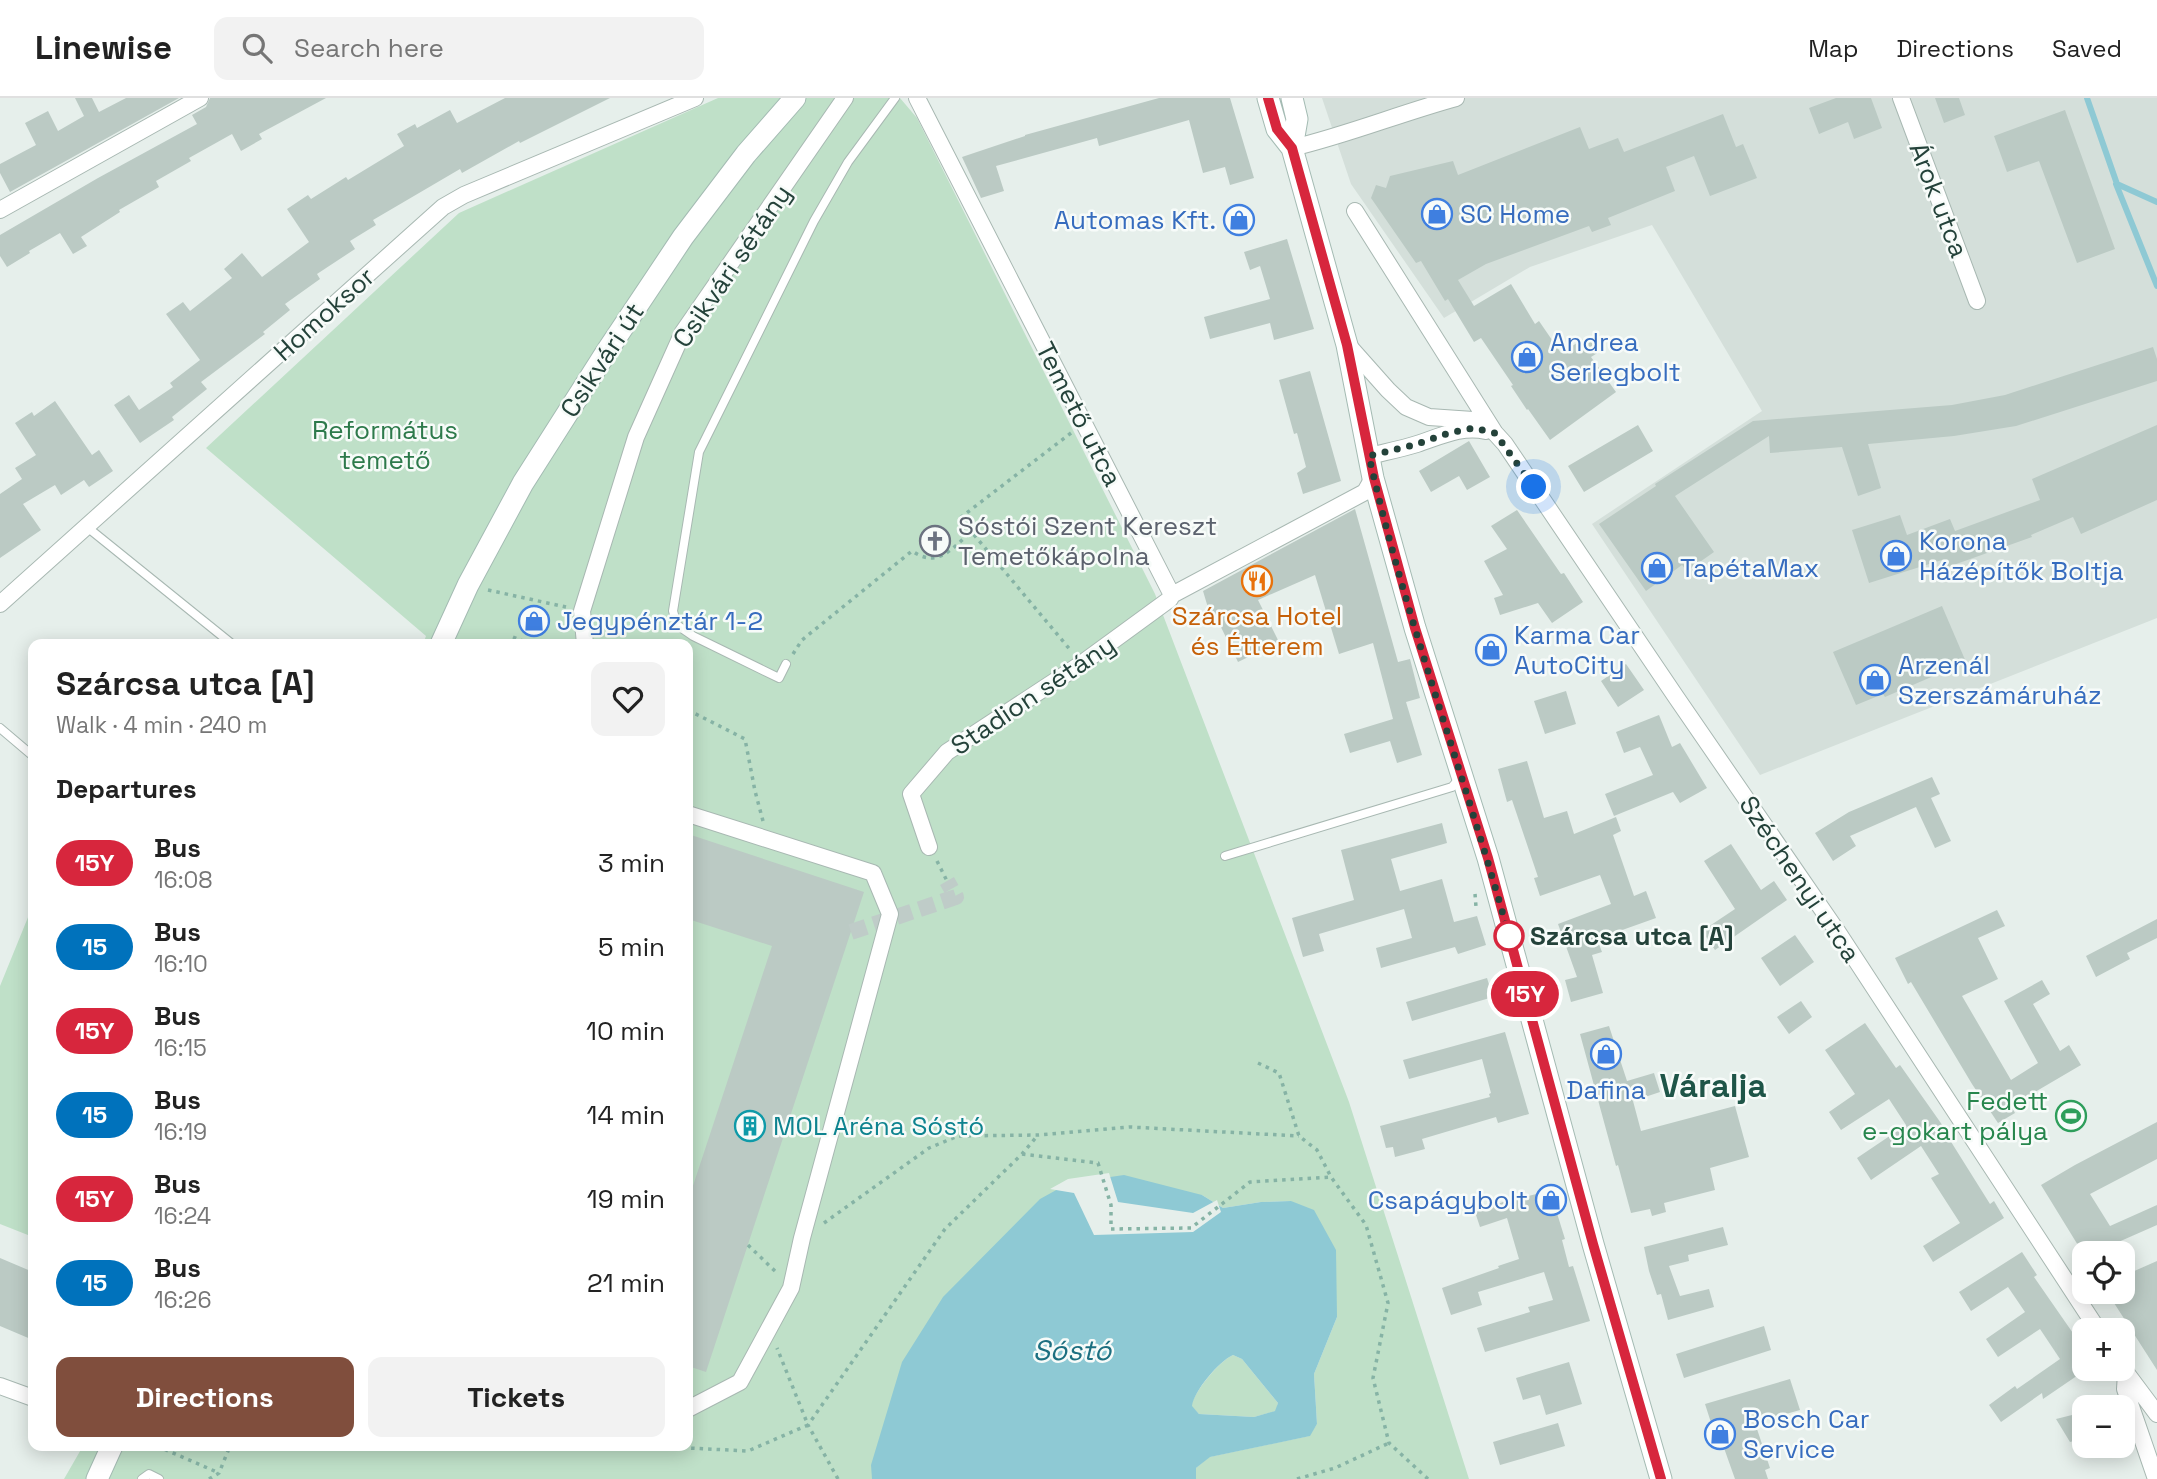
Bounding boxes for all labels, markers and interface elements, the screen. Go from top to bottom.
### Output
search box [214,17,704,80]
text: Linewise [35,27,172,69]
icon: search [238,29,276,67]
text: Search here [294,31,444,65]
text: Map [1808,33,1858,64]
text: Directions [1896,33,2014,64]
text: Saved [2052,33,2122,64]
street label: Árok utca [1902,138,1976,262]
street label: Csikvári sétány [665,178,799,354]
shop icon: SC Home [1420,197,1454,231]
place label: SC Home [1460,197,1570,231]
place label: Automas Kft. [1054,203,1216,237]
shop icon: Automas Kft. [1222,203,1256,237]
street label: Homoksor [266,260,382,368]
street label: Csikvári út [552,296,652,424]
place label: Andrea Serlegbolt [1550,325,1681,389]
street label: Temető utca [1028,336,1130,492]
shop icon: Andrea Serlegbolt [1510,340,1544,374]
park label: Református temető [312,413,458,477]
your location [1516,469,1551,504]
place label: Sóstói Szent Kereszt Temetőkápolna [958,509,1217,573]
church icon: Sóstói Szent Kereszt Temetőkápolna [918,524,952,558]
place label: Korona Házépítők Boltja [1919,524,2124,588]
shop icon: Korona Házépítők Boltja [1879,539,1913,573]
shop icon: TapétaMax [1640,551,1674,585]
place label: TapétaMax [1680,551,1819,585]
restaurant icon: Szárcsa Hotel és Étterem [1240,564,1274,598]
place label: Szárcsa Hotel és Étterem [1172,599,1342,663]
shop icon: Jegypénztár 1-2 [517,604,551,638]
place label: Jegypénztár 1-2 [557,604,763,638]
place label: Karma Car AutoCity [1514,618,1640,682]
street label: Stadion sétány [944,627,1122,763]
shop icon: Karma Car AutoCity [1474,633,1508,667]
place label: Arzenál Szerszámáruház [1898,648,2102,712]
button: heart [591,662,665,736]
text: Szárcsa utca [A] [56,663,315,705]
shop icon: Arzenál Szerszámáruház [1858,663,1892,697]
text: Walk · 4 min · 240 m [56,710,267,740]
text: Departures [56,772,197,806]
street label: Széchenyi utca [1732,789,1868,969]
text: Bus [154,831,201,865]
text: 3 min [598,846,665,880]
text: 15Y [74,847,115,878]
text: 16:08 [154,865,213,895]
text: Bus [154,915,201,949]
place label: Szárcsa utca [A] [1530,919,1734,953]
marker: Szárcsa utca [A] [1494,921,1524,951]
text: 5 min [598,930,665,964]
text: 15 [82,931,107,962]
text: 16:10 [154,949,208,979]
line badge: 15Y [1485,971,1565,1017]
text: 15Y [1505,978,1545,1009]
text: Bus [154,999,201,1033]
text: 10 min [586,1014,665,1048]
text: 15Y [74,1015,115,1046]
text: 16:15 [154,1033,207,1063]
shop icon: Dafina [1589,1037,1623,1071]
district label: Váralja [1660,1065,1766,1107]
place label: Dafina [1566,1073,1646,1107]
text: Bus [154,1083,201,1117]
place label: Fedett e-gokart pálya [1862,1084,2048,1148]
text: 14 min [587,1098,665,1132]
text: 15 [82,1099,107,1130]
sports icon: Fedett e-gokart pálya [2054,1099,2088,1133]
building icon: MOL Aréna Sóstó [733,1109,767,1143]
place label: MOL Aréna Sóstó [773,1109,984,1143]
text: 16:19 [154,1117,207,1147]
text: Bus [154,1167,201,1201]
text: 19 min [587,1182,665,1216]
text: 15Y [74,1183,115,1214]
place label: Csapágybolt [1368,1183,1528,1217]
shop icon: Csapágybolt [1534,1183,1568,1217]
text: 16:24 [154,1201,211,1231]
map controls [2072,1241,2135,1458]
button: locate [2072,1241,2135,1304]
text: Bus [154,1251,201,1285]
text: 21 min [587,1266,665,1300]
text: 15 [82,1267,107,1298]
text: 16:26 [154,1285,211,1315]
button: + [2072,1318,2135,1381]
water label: Sóstó [1033,1332,1112,1368]
button: Directions [56,1357,354,1437]
button: Tickets [368,1357,665,1437]
button: − [2072,1395,2135,1458]
place label: Bosch Car Service [1743,1402,1870,1466]
shop icon: Bosch Car Service [1703,1417,1737,1451]

